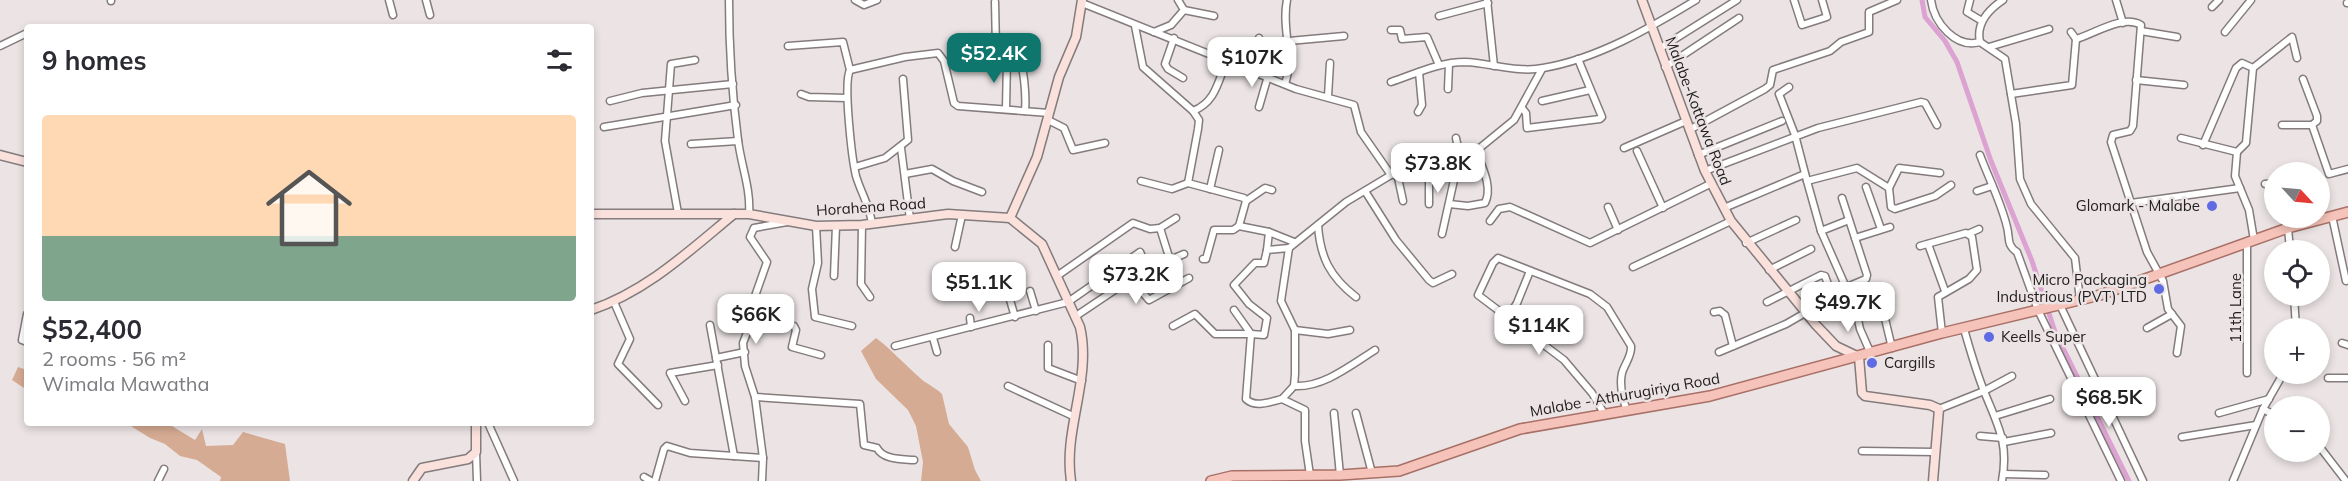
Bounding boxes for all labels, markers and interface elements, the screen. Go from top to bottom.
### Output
pin: $52.4K [945,33,1043,84]
street label: Malabe-Kottawa Road [1661,34,1736,188]
pin: $107K [1210,37,1294,88]
text: $52.4K [961,40,1027,65]
text: 9 homes [42,44,146,77]
icon: filters [543,44,576,77]
text: $107K [1221,44,1283,69]
pin: $73.8K [1389,143,1487,194]
text: $73.8K [1405,150,1471,175]
icon: home [255,154,363,262]
north arrow [2264,162,2330,228]
map controls [2264,162,2330,462]
street label: Horahena Road [816,193,926,220]
place label: Glomark - Malabe [2076,196,2200,215]
marker: Glomark - Malabe [2205,199,2219,213]
button: locate [2264,240,2330,306]
pin: $73.2K [1087,254,1185,305]
text: $73.2K [1103,261,1169,286]
pin: $51.1K [930,262,1028,313]
text: $51.1K [946,269,1012,294]
place label: Micro Packaging Industrious (PVT) LTD [1996,270,2147,306]
street label: 11th Lane [2226,273,2245,343]
pin: $49.7K [1799,282,1897,333]
marker: Micro Packaging Industrious (PVT) LTD [2152,282,2166,296]
text: $49.7K [1815,289,1881,314]
pin: $66K [720,294,792,345]
text: $66K [731,301,781,326]
pin: $114K [1497,305,1581,356]
text: $114K [1508,312,1570,337]
text: $52,400 [42,313,142,346]
button: + [2264,318,2330,384]
place label: Keells Super [2001,327,2086,346]
marker: Keells Super [1982,330,1996,344]
text: 2 rooms · 56 m² [42,346,186,371]
place label: Cargills [1884,353,1936,372]
marker: Cargills [1865,356,1879,370]
street label: Malabe - Athurugiriya Road [1528,368,1721,421]
text: Wimala Mawatha [42,371,210,396]
pin: $68.5K [2060,377,2158,428]
text: $68.5K [2076,384,2142,409]
button: − [2264,396,2330,462]

